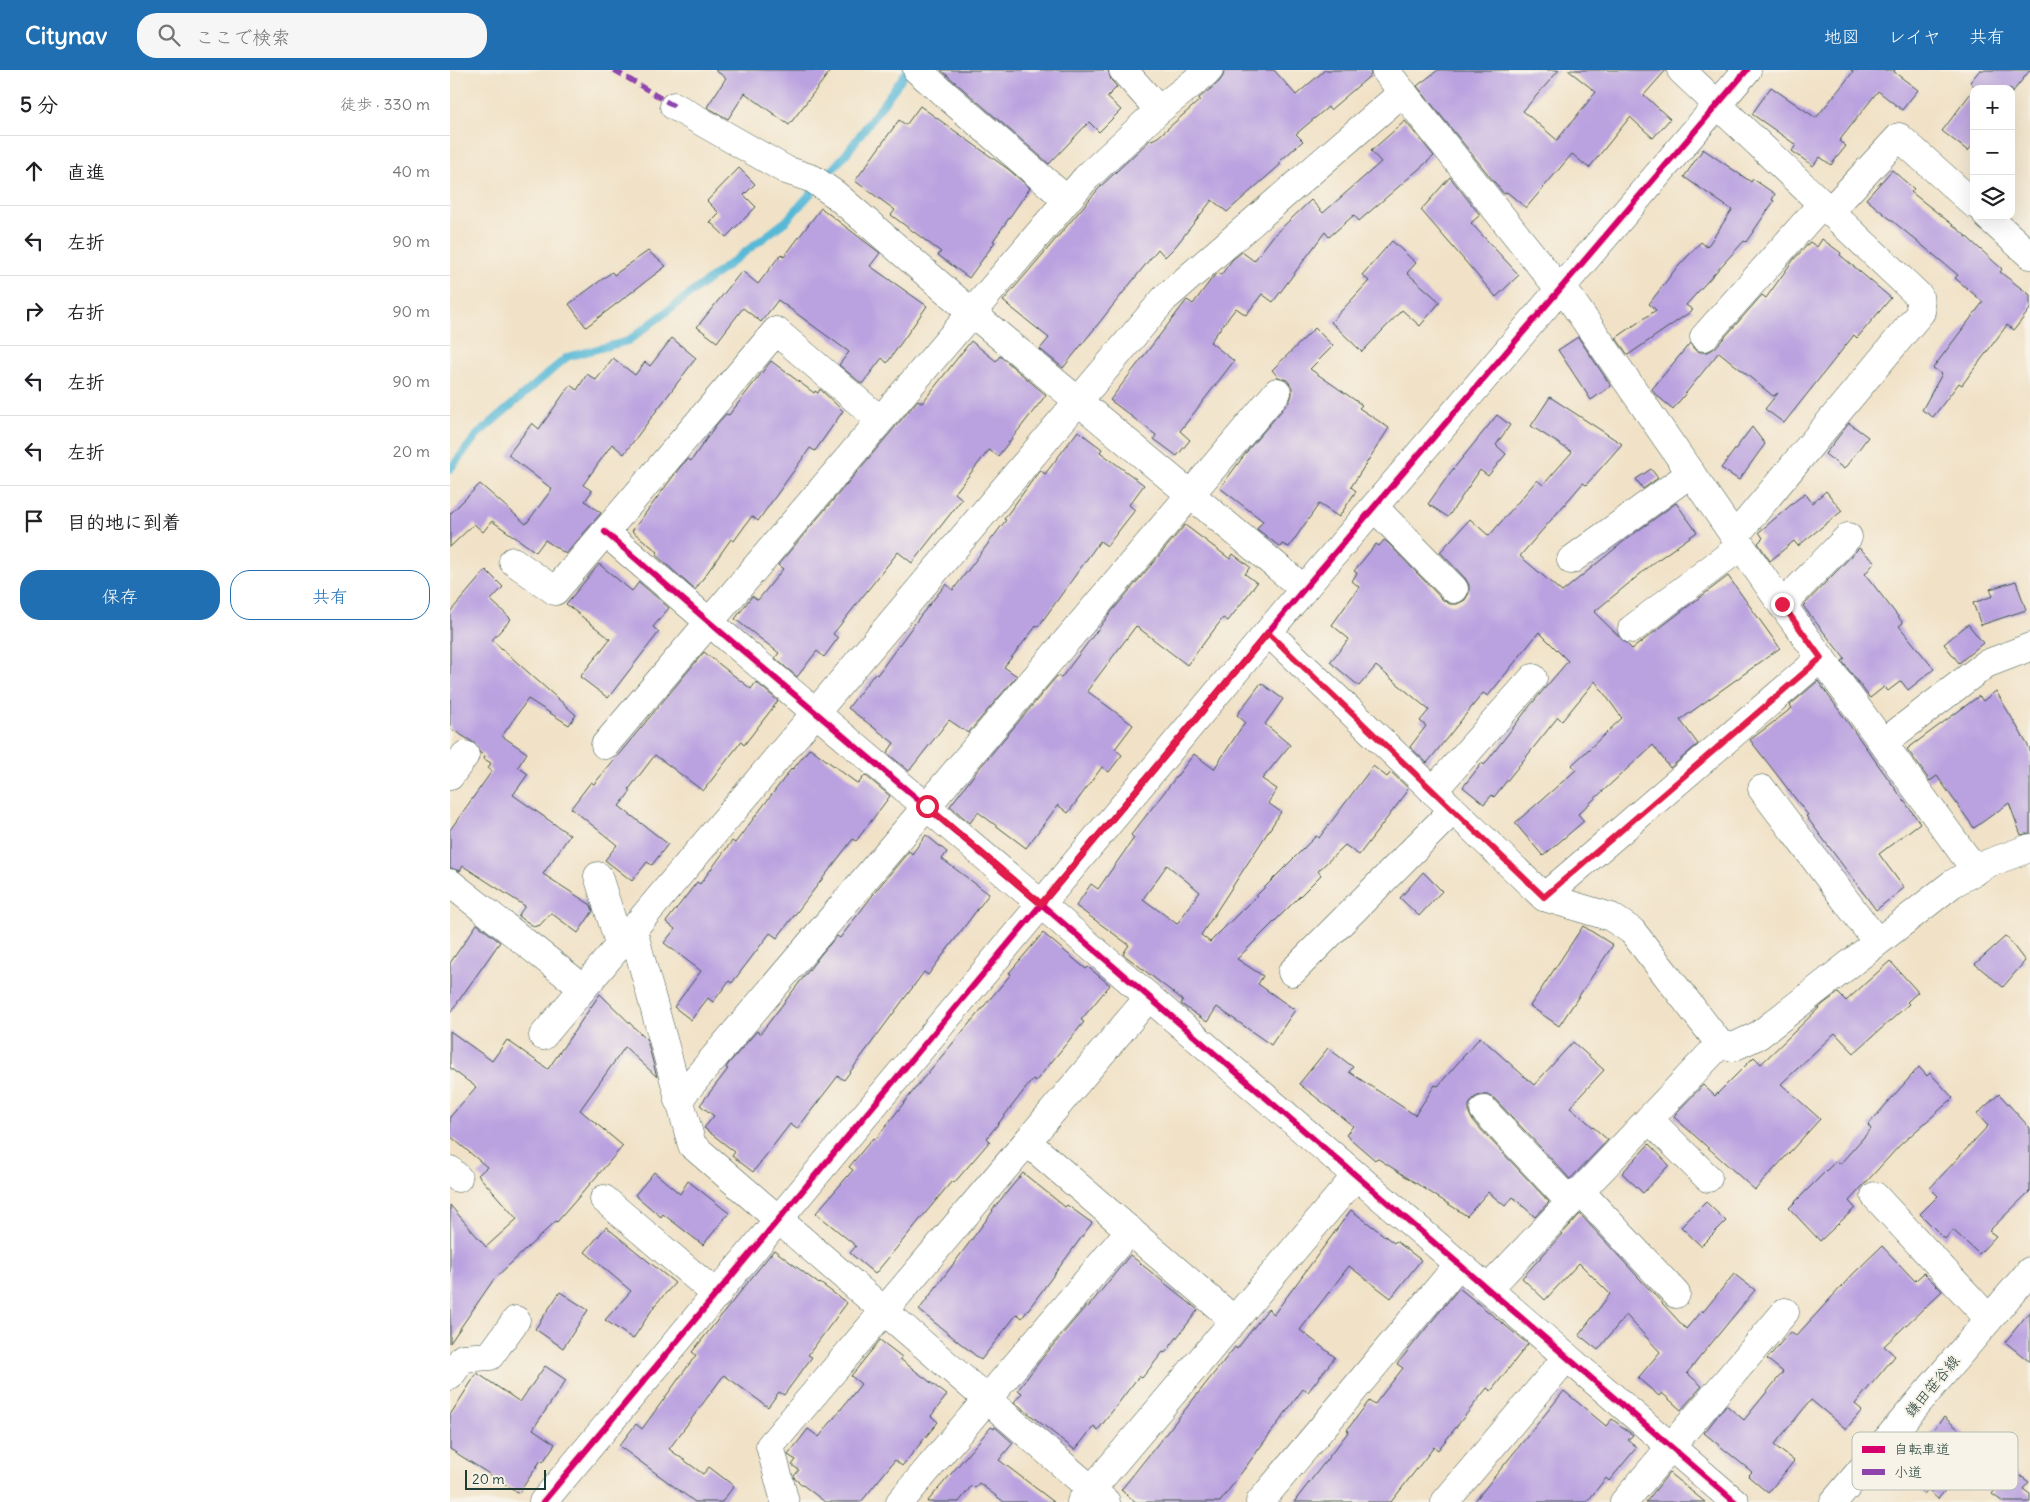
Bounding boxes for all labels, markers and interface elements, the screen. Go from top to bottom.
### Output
search box [137,13,487,58]
text: Citynav [25,20,107,50]
icon: search [155,21,183,49]
text: ここで検索 [195,25,290,49]
text: 地図 [1824,25,1860,48]
text: レイヤ [1888,25,1941,48]
text: 共有 [1969,25,2005,48]
map controls [1970,85,2015,220]
button: + [1970,85,2015,130]
text: 5 分 [20,91,58,118]
text: 徒歩 · 330 m [340,94,430,114]
button: − [1970,130,2015,175]
icon: ahead [20,157,48,185]
text: 直進 [67,160,105,184]
text: 40 m [392,161,430,181]
button: layers [1970,175,2015,220]
icon: left [20,227,48,255]
text: 左折 [67,230,105,254]
text: 90 m [392,231,430,251]
icon: right [20,297,48,325]
text: 右折 [67,300,105,324]
text: 90 m [392,301,430,321]
icon: left [20,367,48,395]
text: 左折 [67,370,105,394]
text: 90 m [392,371,430,391]
icon: left [20,437,48,465]
text: 左折 [67,440,105,464]
text: 20 m [393,441,430,461]
icon: arrive [20,507,48,535]
text: 目的地に到着 [67,510,181,534]
button: 保存 [20,570,220,620]
button: 共有 [230,570,430,620]
route end [1771,593,1794,616]
route start [916,795,939,818]
street label: 鎌田笹谷線 [1901,1351,1963,1421]
legend [1852,1432,2018,1490]
text: 自転車道 [1894,1440,1950,1458]
text: 小道 [1894,1463,1922,1481]
scale bar [465,1467,546,1490]
text: 20 m [472,1470,505,1488]

